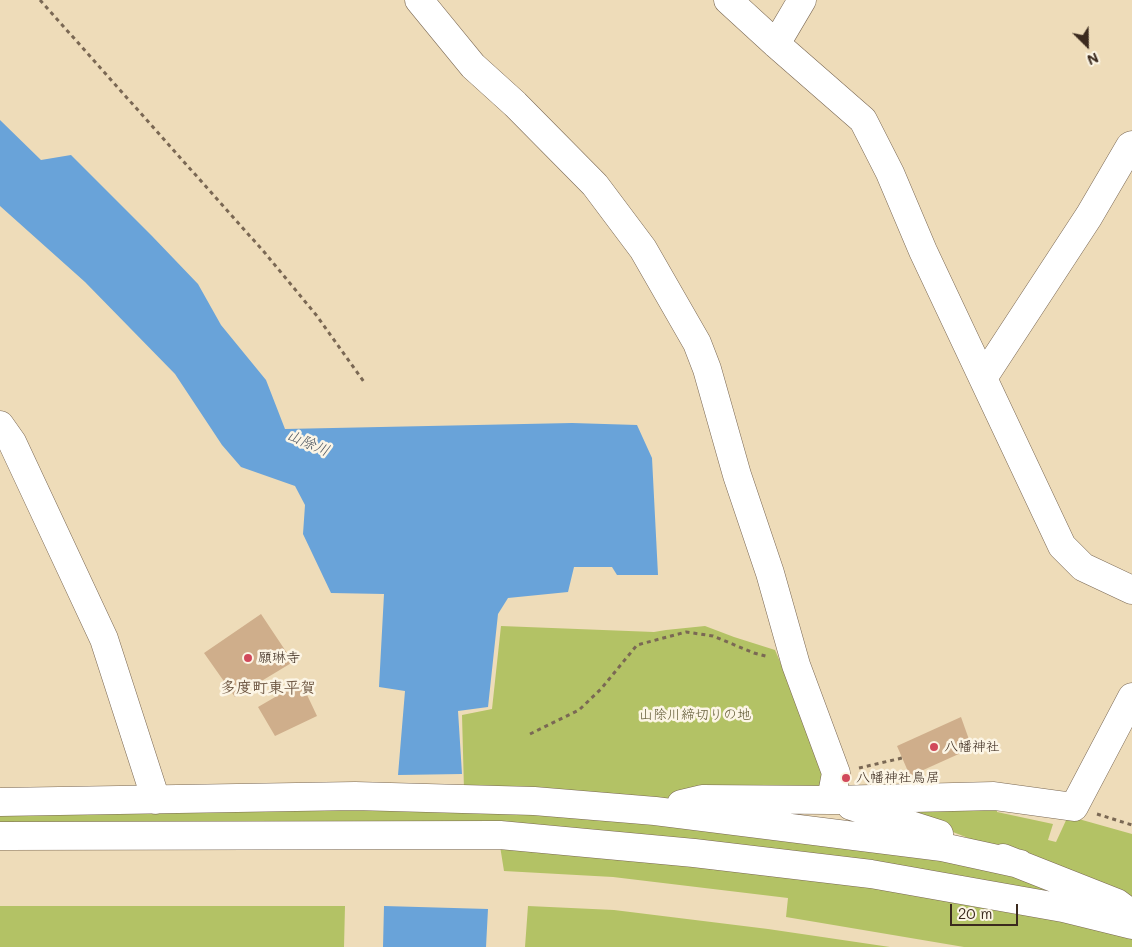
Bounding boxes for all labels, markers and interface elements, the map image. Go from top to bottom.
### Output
north arrow [1062,20,1112,70]
text: N [1084,48,1102,70]
water label: 山除川 [284,426,332,460]
place label: 願琳寺 [258,650,300,666]
marker: 願琳寺 [242,652,254,664]
district label: 多度町東平賀 [220,678,316,698]
park label: 山除川締切りの地 [639,707,751,723]
place label: 八幡神社 [944,739,1000,755]
marker: 八幡神社 [928,741,940,753]
place label: 八幡神社鳥居 [856,770,940,786]
marker: 八幡神社鳥居 [840,772,852,784]
scale bar [952,894,1020,926]
text: 20 m [958,903,992,923]

